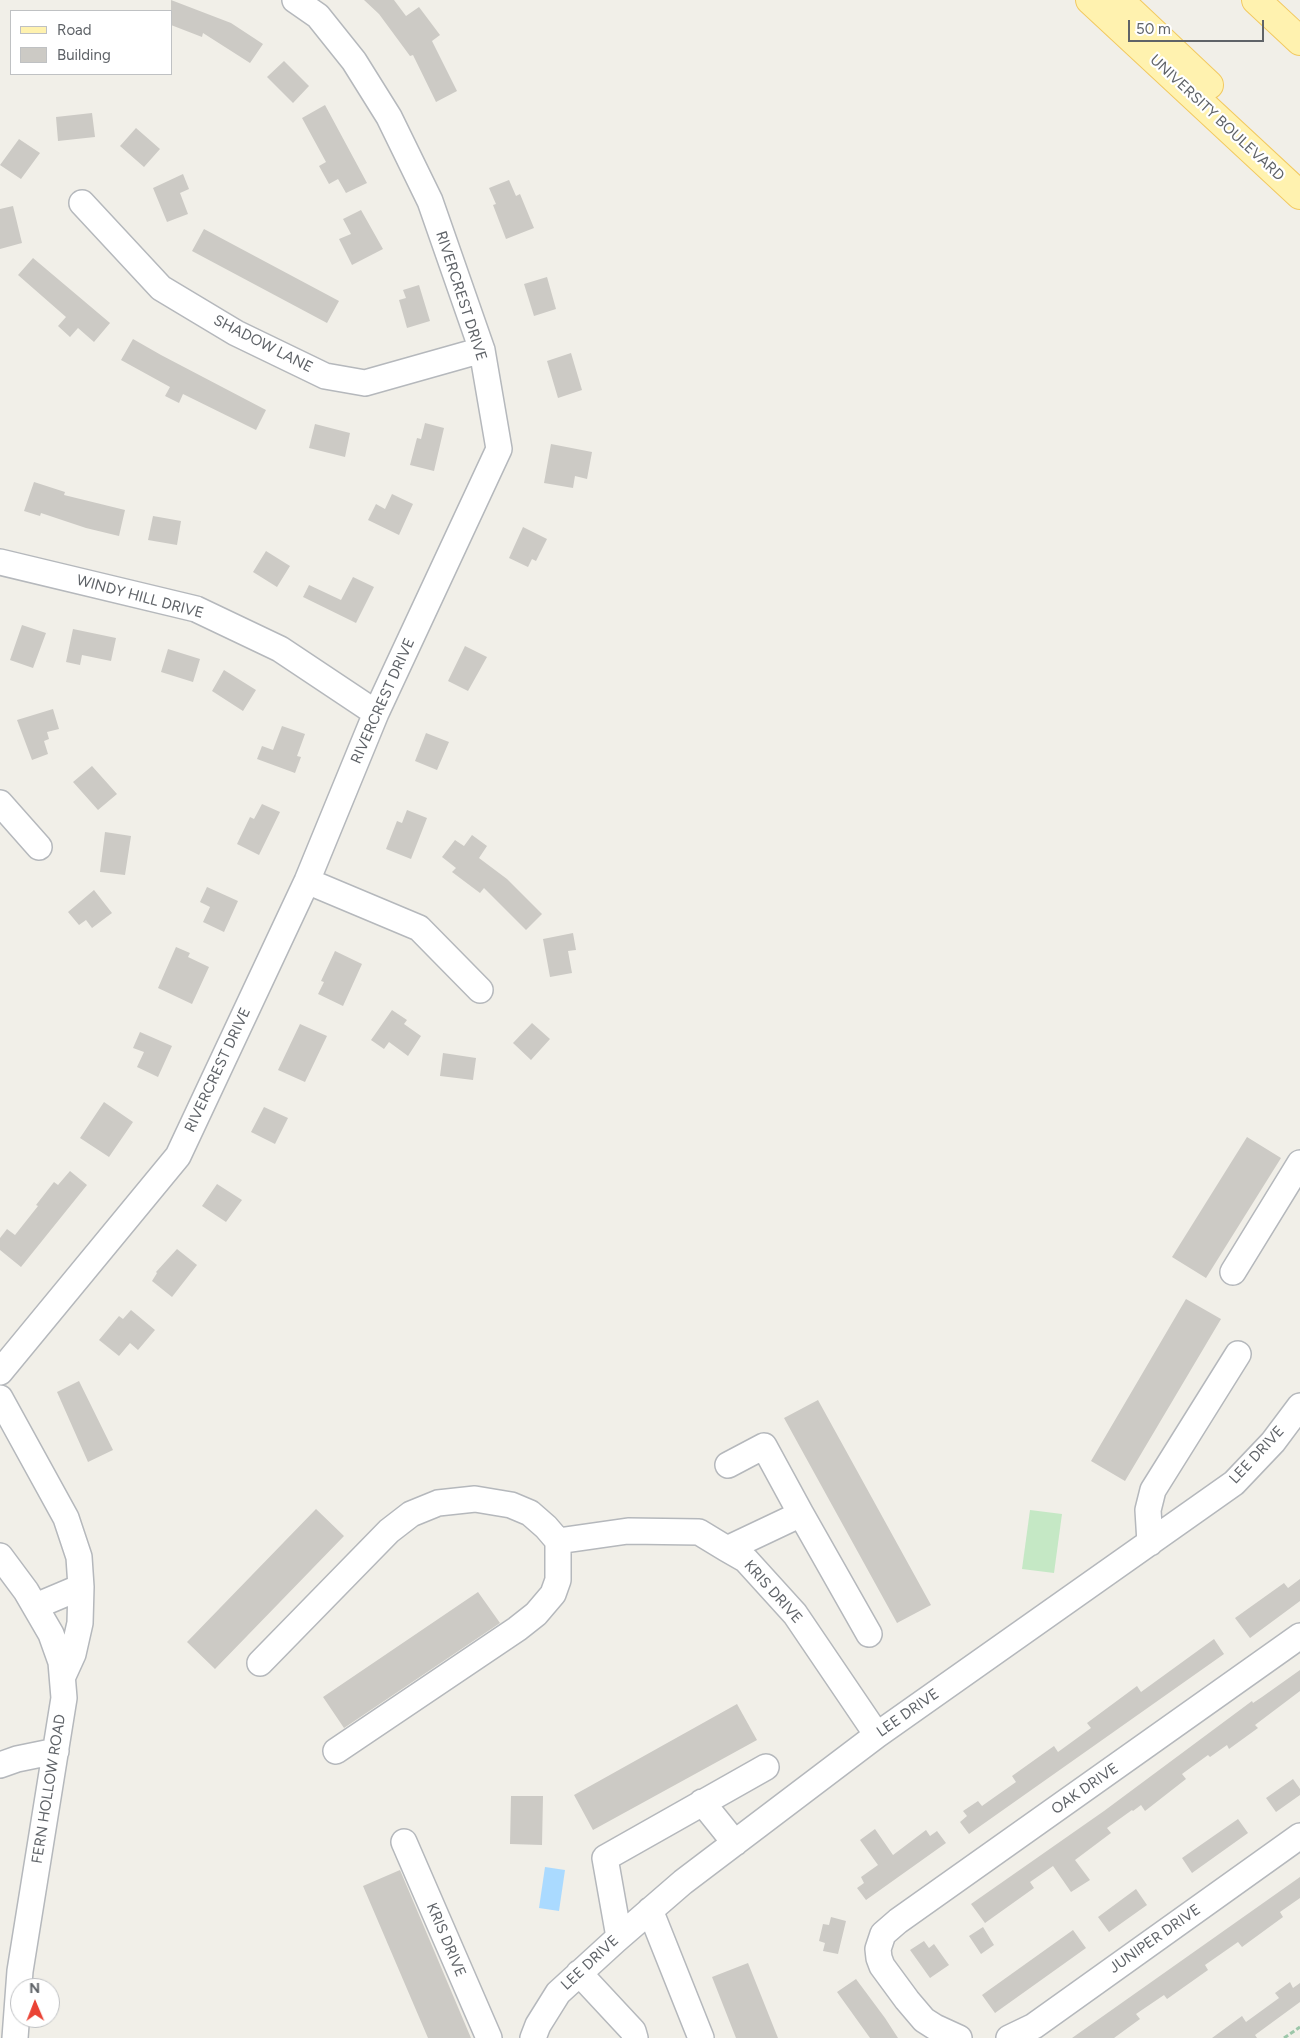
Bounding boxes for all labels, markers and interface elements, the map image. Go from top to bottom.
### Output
legend [10,10,172,75]
scale bar [1130,10,1266,42]
text: 50 m [1136,20,1171,38]
text: Road [57,21,92,39]
text: Building [57,46,111,64]
street label: UNIVERSITY BOULEVARD [1146,51,1288,185]
street label: RIVERCREST DRIVE [432,229,490,363]
street label: SHADOW LANE [210,311,316,377]
street label: WINDY HILL DRIVE [75,571,205,623]
street label: RIVERCREST DRIVE [347,635,419,767]
street label: RIVERCREST DRIVE [181,1005,255,1135]
street label: LEE DRIVE [1226,1422,1288,1488]
street label: KRIS DRIVE [740,1557,806,1627]
street label: LEE DRIVE [873,1685,943,1741]
street label: FERN HOLLOW ROAD [28,1713,70,1865]
street label: OAK DRIVE [1048,1759,1122,1819]
street label: KRIS DRIVE [422,1900,470,1980]
street label: JUNIPER DRIVE [1106,1901,1204,1977]
street label: LEE DRIVE [557,1932,623,1994]
north arrow [10,1978,60,2028]
text: N [29,1980,40,1997]

